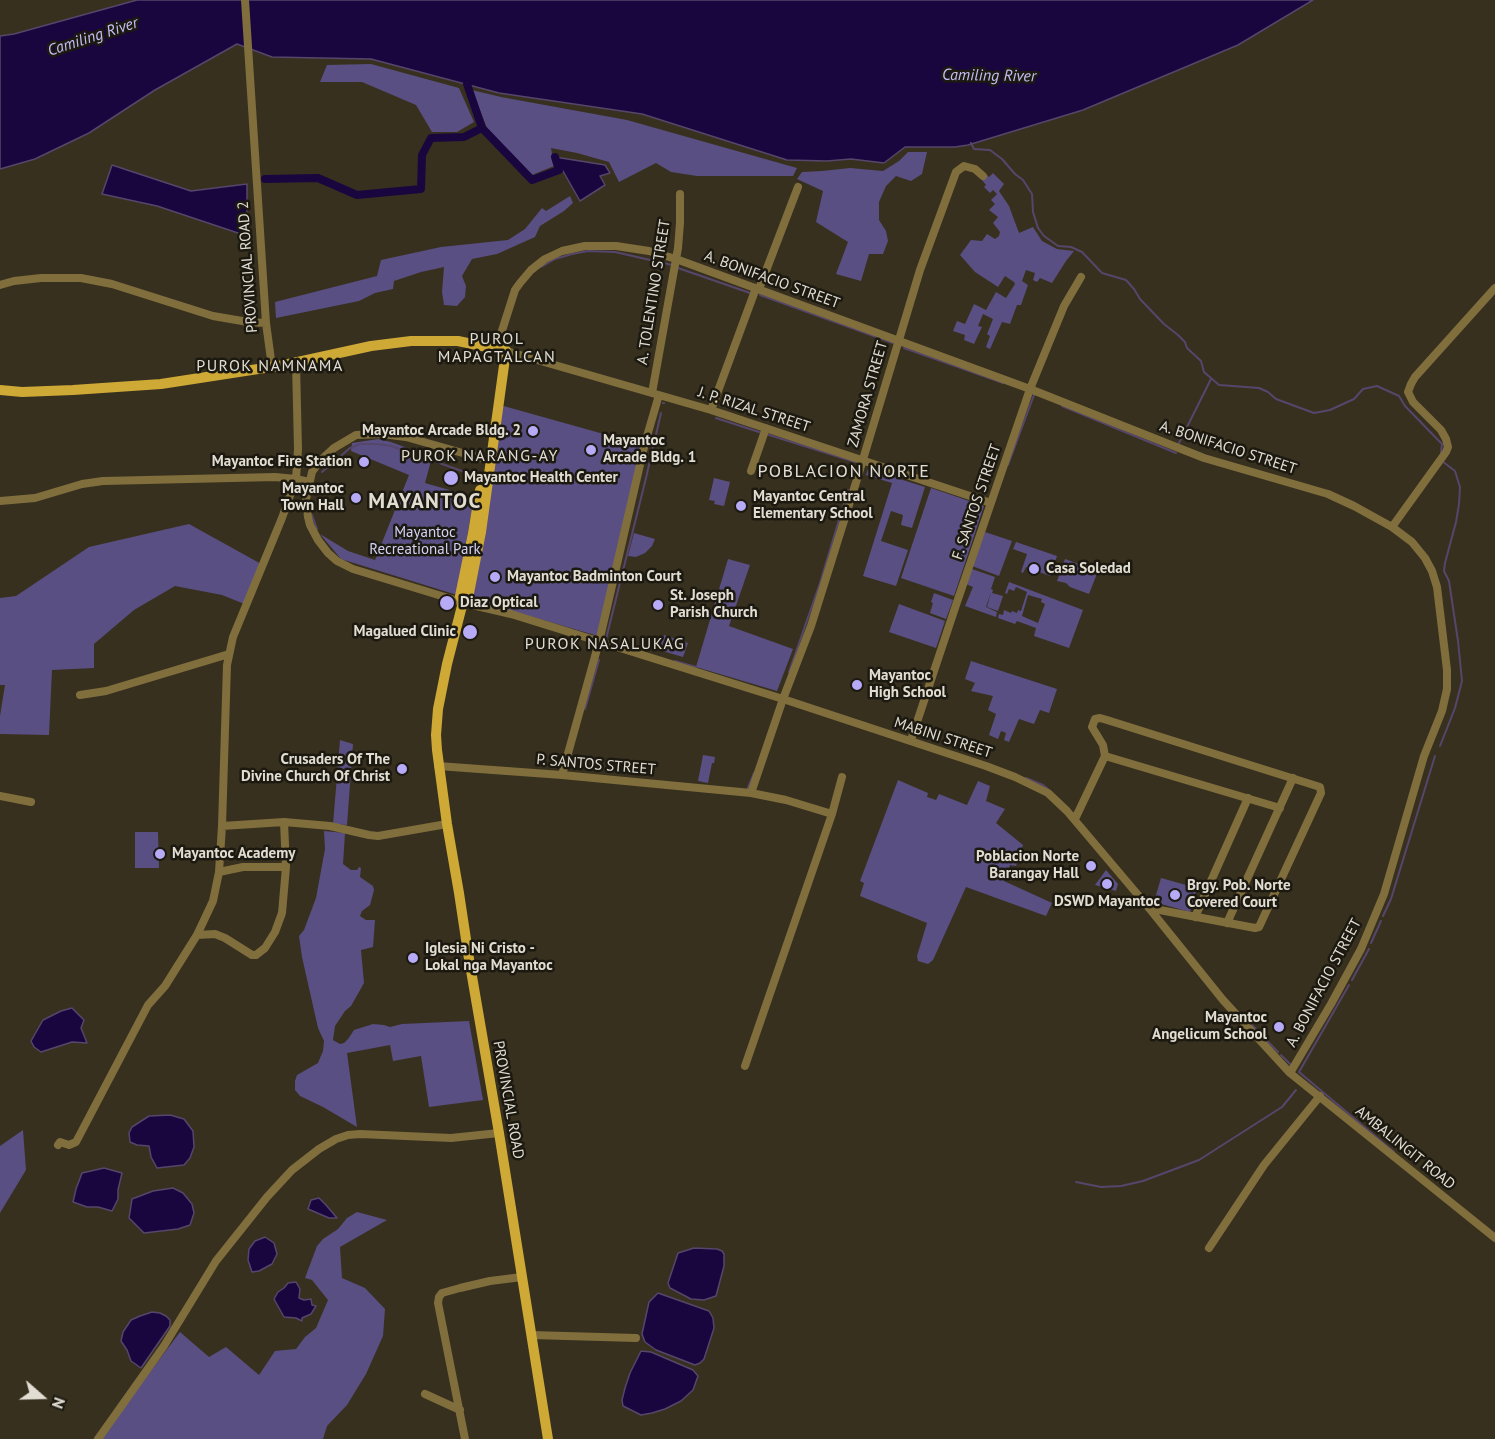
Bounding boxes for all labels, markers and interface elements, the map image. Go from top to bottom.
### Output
water label: Camiling River [45,13,141,61]
water label: Camiling River [942,66,1036,86]
street label: PROVINCIAL ROAD 2 [234,201,262,333]
street label: A. TOLENTINO STREET [634,218,674,366]
street label: A. BONIFACIO STREET [702,247,842,313]
district label: PUROL MAPAGTALCAN [438,329,556,367]
street label: ZAMORA STREET [844,339,892,449]
district label: PUROK NAMNAMA [196,356,344,376]
street label: J. P. RIZAL STREET [696,383,812,437]
street label: A. BONIFACIO STREET [1157,417,1299,479]
place label: Mayantoc Arcade Bldg. 2 [362,422,521,440]
marker: Mayantoc Arcade Bldg. 2 [526,424,540,438]
place label: Mayantoc Arcade Bldg. 1 [603,432,696,467]
street label: F. SANTOS STREET [949,442,1005,562]
marker: Mayantoc Arcade Bldg. 1 [584,443,598,457]
district label: PUROK NARANG-AY [401,446,559,466]
place label: Mayantoc Fire Station [212,453,352,471]
marker: Mayantoc Fire Station [357,455,371,469]
district label: POBLACION NORTE [758,461,930,483]
marker: Mayantoc Health Center [442,469,460,487]
place label: Mayantoc Health Center [464,469,618,487]
place label: Mayantoc Town Hall [281,480,344,515]
place label: Mayantoc Central Elementary School [753,488,873,523]
district label: MAYANTOC [368,489,482,515]
marker: Mayantoc Town Hall [349,491,363,505]
marker: Mayantoc Central Elementary School [734,499,748,513]
park label: Mayantoc Recreational Park [369,524,481,559]
place label: Casa Soledad [1046,560,1131,578]
marker: Casa Soledad [1027,562,1041,576]
place label: Mayantoc Badminton Court [507,568,682,586]
marker: Mayantoc Badminton Court [488,570,502,584]
place label: St. Joseph Parish Church [670,587,758,622]
marker: Diaz Optical [438,594,456,612]
place label: Diaz Optical [460,594,538,612]
marker: St. Joseph Parish Church [651,598,665,612]
place label: Magalued Clinic [354,623,456,641]
marker: Magalued Clinic [461,623,479,641]
district label: PUROK NASALUKAG [525,634,685,654]
place label: Mayantoc High School [869,667,946,702]
marker: Mayantoc High School [850,678,864,692]
street label: MABINI STREET [892,714,994,762]
place label: Crusaders Of The Divine Church Of Christ [241,751,390,786]
street label: P. SANTOS STREET [535,751,657,779]
marker: Crusaders Of The Divine Church Of Christ [395,762,409,776]
place label: Mayantoc Academy [172,845,295,863]
marker: Mayantoc Academy [153,847,167,861]
place label: Poblacion Norte Barangay Hall [976,848,1079,883]
marker: Poblacion Norte Barangay Hall [1084,859,1098,873]
marker: DSWD Mayantoc [1100,877,1114,891]
place label: Brgy. Pob. Norte Covered Court [1187,877,1291,912]
marker: Brgy. Pob. Norte Covered Court [1168,888,1182,902]
place label: DSWD Mayantoc [1054,893,1160,911]
street label: A. BONIFACIO STREET [1283,916,1365,1050]
place label: Iglesia Ni Cristo - Lokal nga Mayantoc [425,940,553,975]
marker: Iglesia Ni Cristo - Lokal nga Mayantoc [406,951,420,965]
place label: Mayantoc Angelicum School [1152,1009,1267,1044]
marker: Mayantoc Angelicum School [1272,1020,1286,1034]
street label: PROVINCIAL ROAD [489,1039,527,1161]
street label: AMBALINGIT ROAD [1352,1102,1458,1194]
north arrow [12,1367,72,1427]
text: N [48,1395,70,1412]

